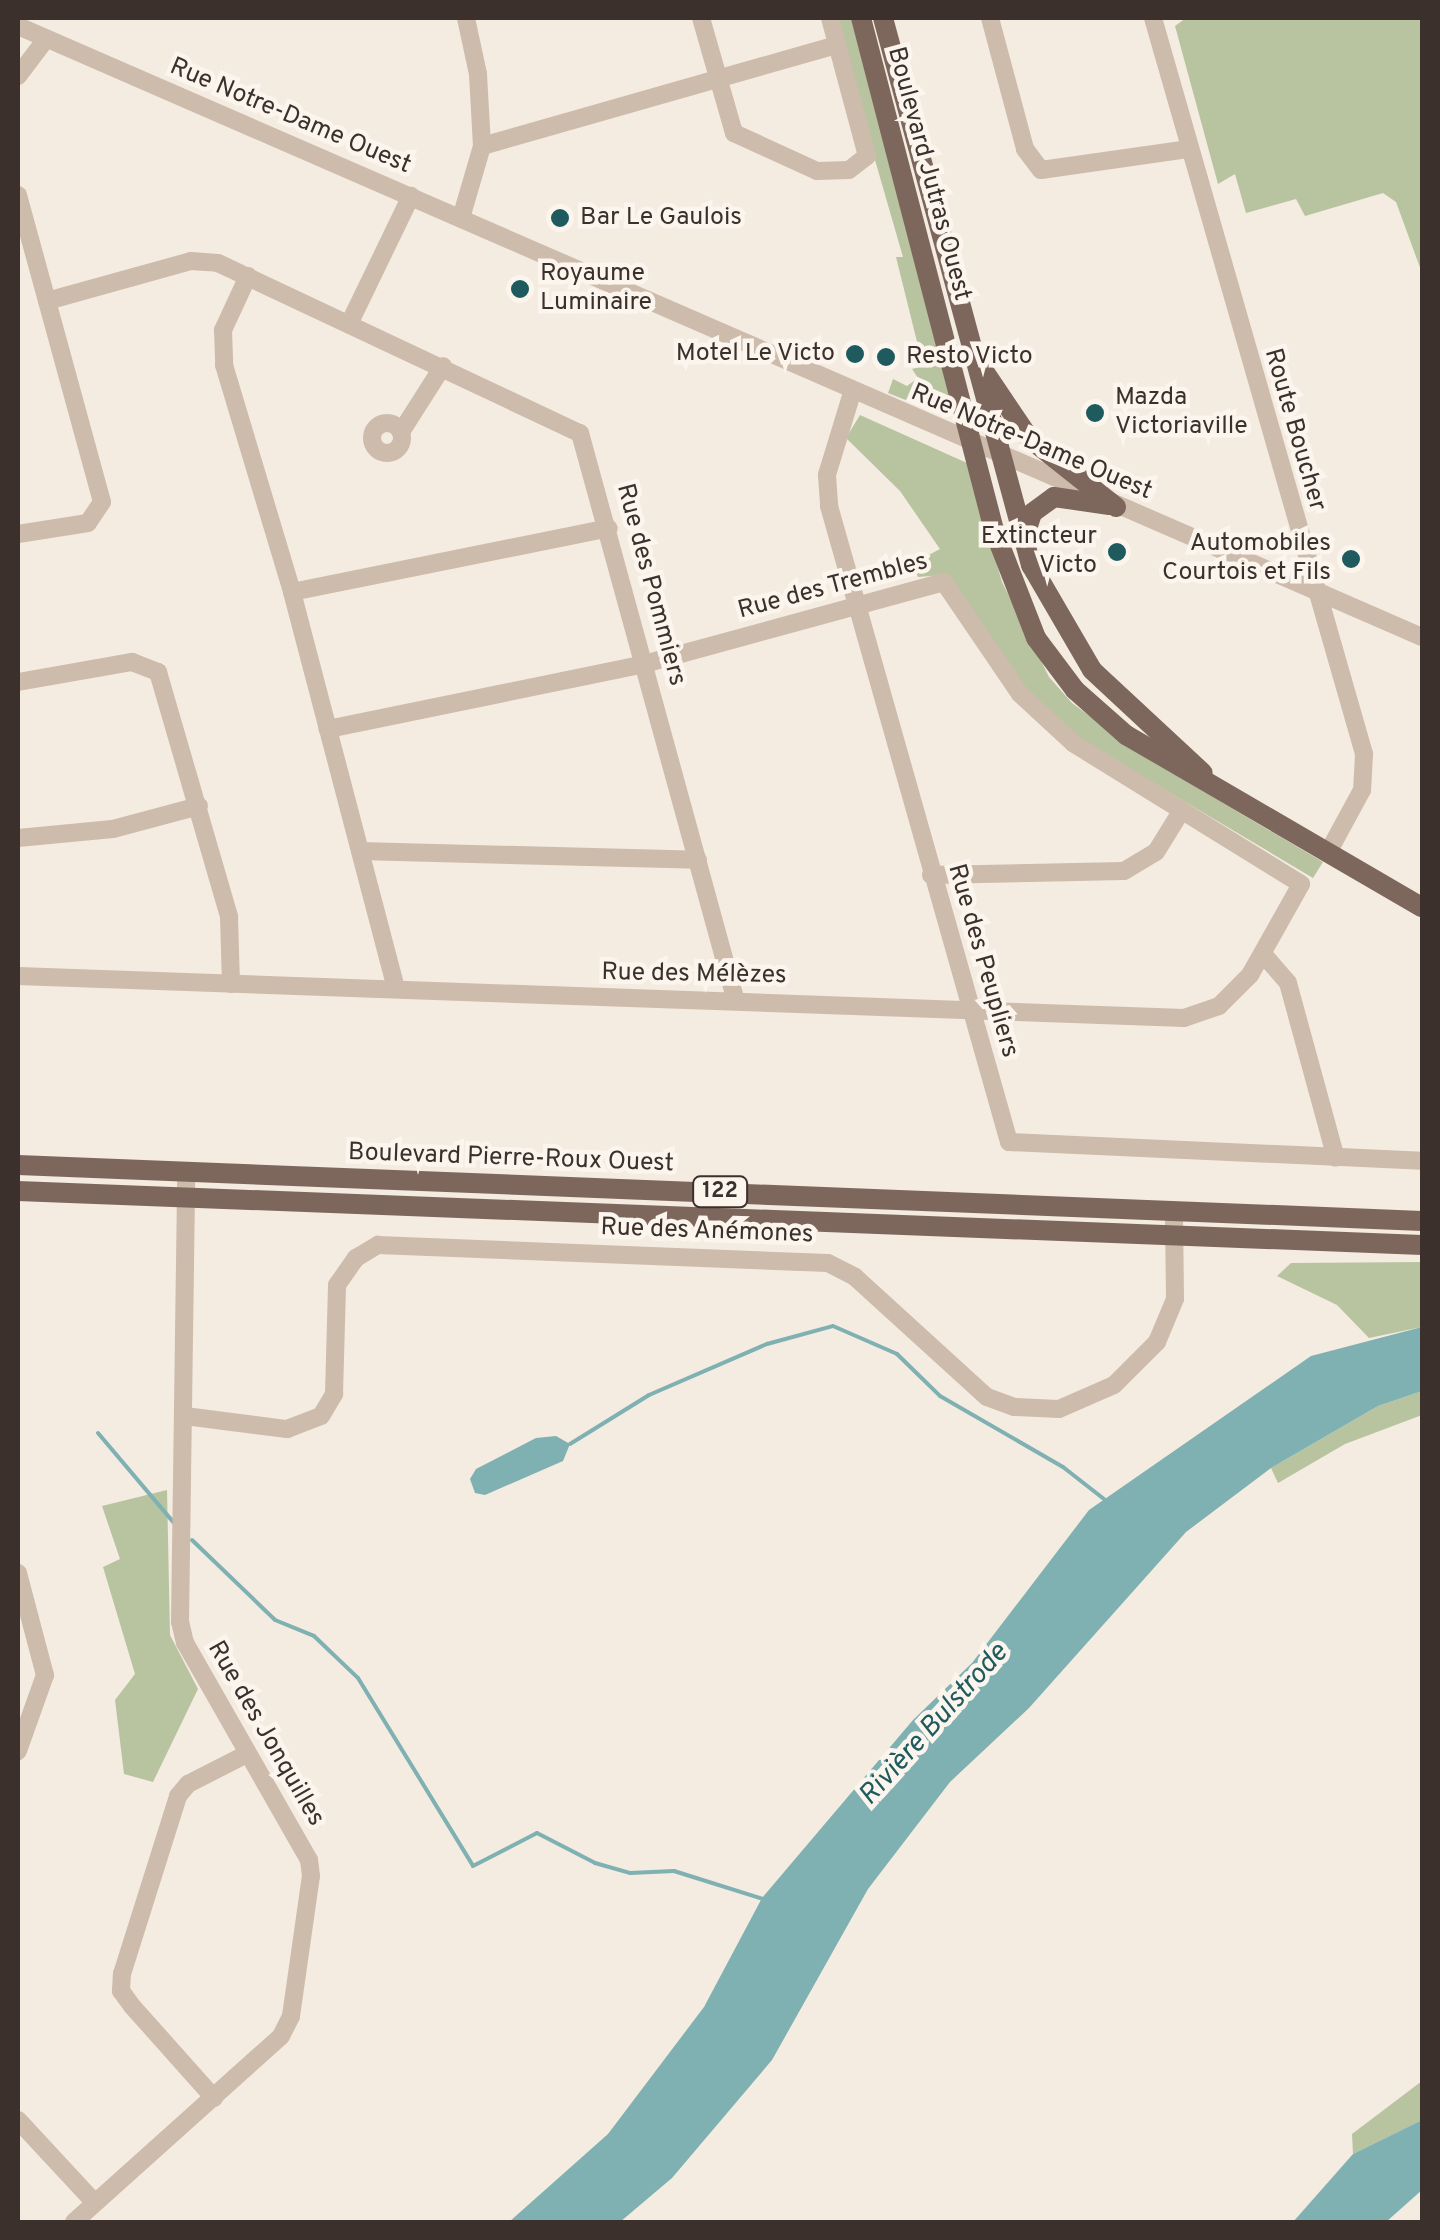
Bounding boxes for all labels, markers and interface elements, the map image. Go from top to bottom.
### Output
street label: Boulevard Jutras Ouest [880,44,976,304]
street label: Rue Notre-Dame Ouest [165,53,415,181]
place label: Bar Le Gaulois [580,203,742,233]
marker: Bar Le Gaulois [549,207,571,229]
place label: Royaume Luminaire [540,260,652,319]
marker: Royaume Luminaire [509,278,531,300]
place label: Motel Le Victo [675,339,835,369]
place label: Resto Victo [906,342,1034,372]
marker: Motel Le Victo [844,343,866,365]
street label: Route Boucher [1257,345,1331,515]
marker: Resto Victo [875,346,897,368]
street label: Rue Notre-Dame Ouest [906,379,1156,507]
place label: Mazda Victoriaville [1115,384,1248,443]
marker: Mazda Victoriaville [1084,402,1106,424]
street label: Rue des Pommiers [609,481,691,689]
place label: Extincteur Victo [981,523,1097,582]
place label: Automobiles Courtois et Fils [1162,530,1331,589]
marker: Extincteur Victo [1106,541,1128,563]
street label: Rue des Trembles [734,547,932,627]
marker: Automobiles Courtois et Fils [1340,548,1362,570]
street label: Rue des Peupliers [940,861,1024,1061]
street label: Rue des Mélèzes [601,958,787,992]
street label: Boulevard Pierre-Roux Ouest [347,1138,675,1180]
road number: 122 [690,1175,750,1209]
street label: Rue des Anémones [600,1213,814,1251]
street label: Rue des Jonquilles [200,1636,330,1832]
water label: Rivière Bulstrode [852,1637,1016,1813]

